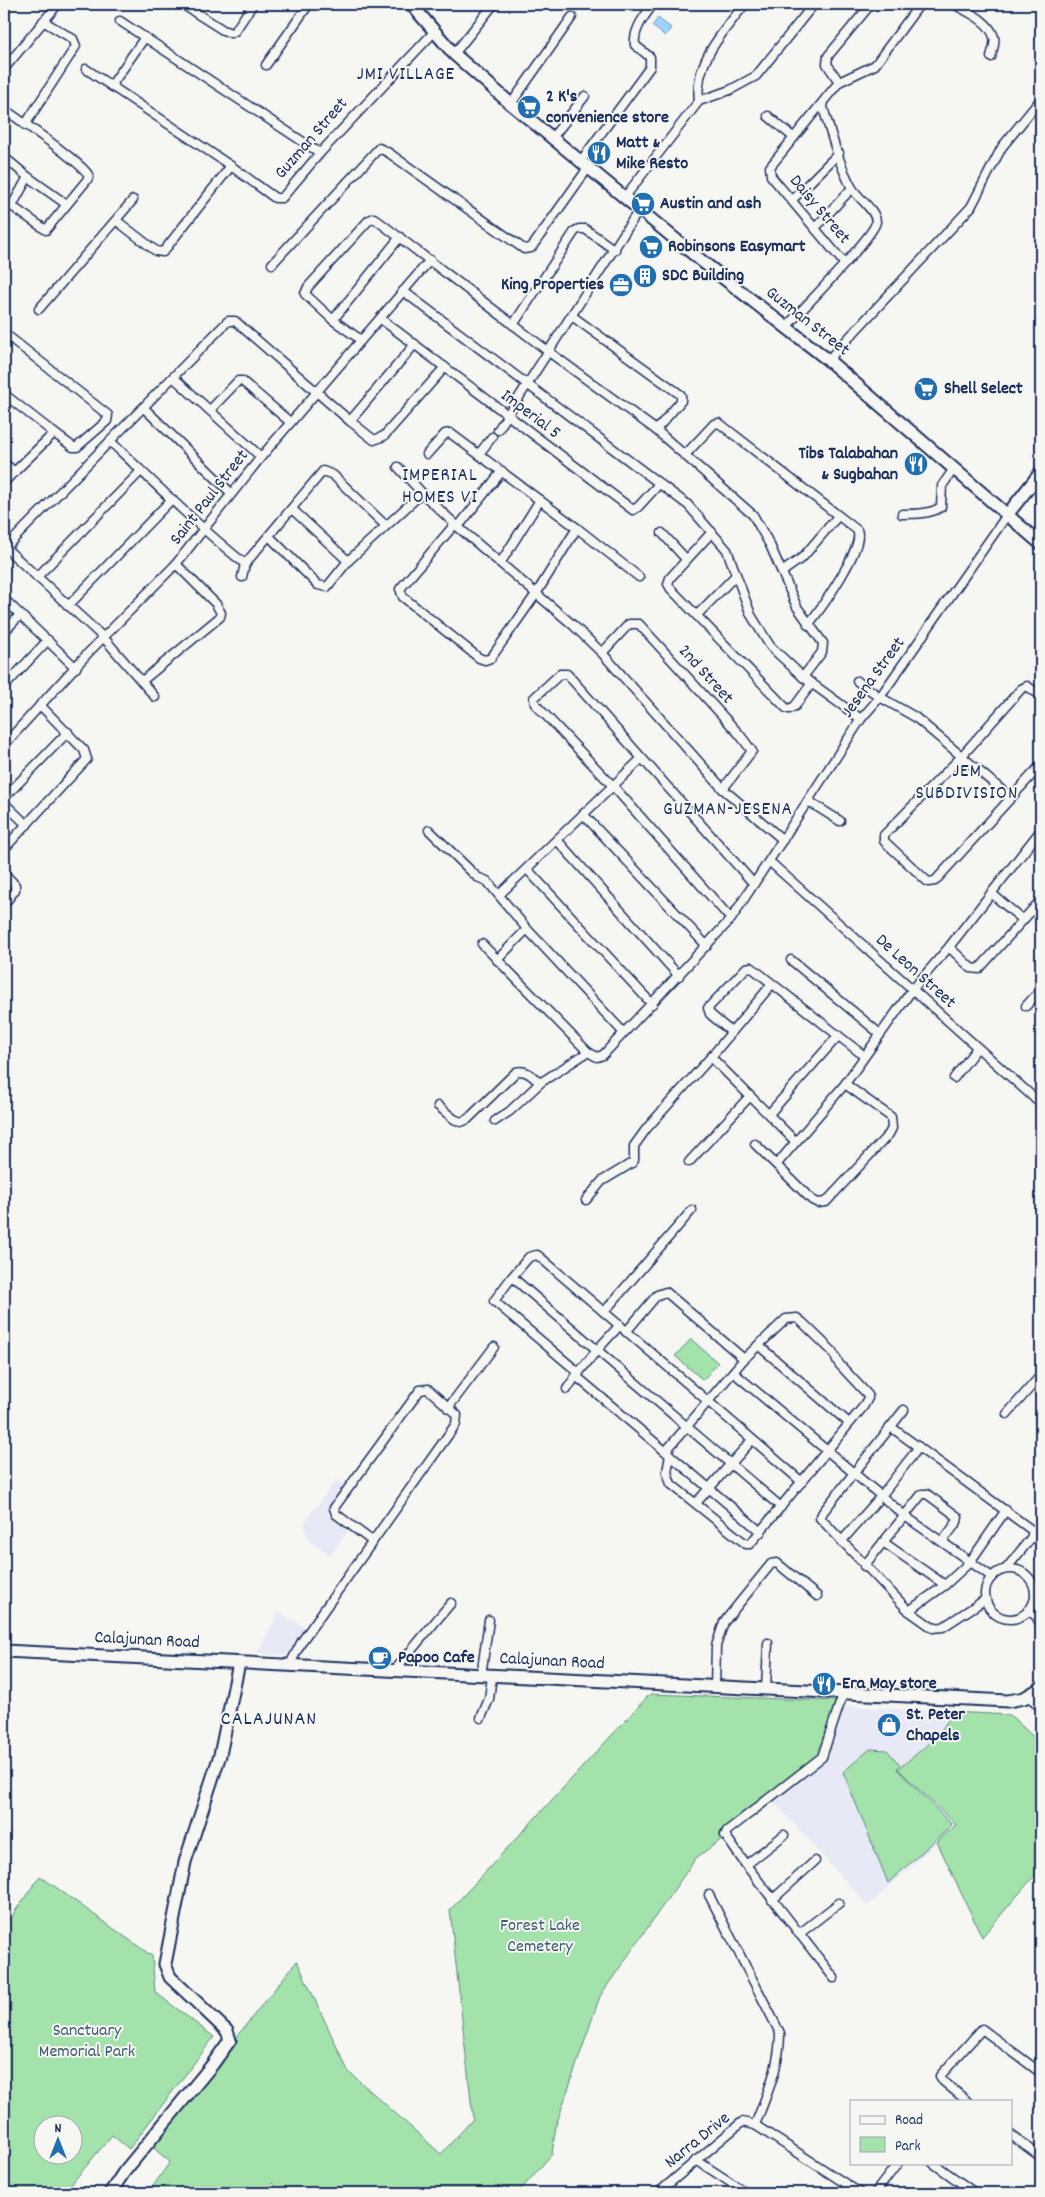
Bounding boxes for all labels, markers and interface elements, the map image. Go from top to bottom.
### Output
district label: JMI VILLAGE [357,62,455,89]
place label: 2 K's convenience store [546,85,669,131]
street label: Guzman Street [270,93,355,185]
supermarket icon: 2 K's convenience store [516,94,542,120]
place label: Matt & Mike Resto [616,131,688,177]
restaurant icon: Matt & Mike Resto [586,140,612,166]
street label: Daisy Street [783,170,856,250]
supermarket icon: Austin and ash [630,191,656,217]
place label: Austin and ash [660,192,761,217]
supermarket icon: Robinsons Easymart [638,234,664,260]
place label: Robinsons Easymart [668,235,806,260]
building icon: SDC Building [632,263,658,289]
place label: SDC Building [662,264,744,289]
office icon: King Properties [608,272,634,298]
place label: King Properties [501,273,604,298]
street label: Guzman Street [760,281,855,363]
supermarket icon: Shell Select [913,376,939,402]
place label: Shell Select [944,377,1023,402]
street label: Imperial 5 [495,384,565,446]
place label: Tibs Talabahan & Sugbahan [798,442,898,488]
street label: Saint Paul Street [165,445,256,551]
restaurant icon: Tibs Talabahan & Sugbahan [903,451,929,477]
district label: IMPERIAL HOMES VI [402,463,478,512]
street label: Jesena Street [836,632,912,724]
street label: 2nd Street [671,640,739,711]
district label: JEM SUBDIVISION [916,759,1018,808]
district label: GUZMAN-JESENA [663,797,793,824]
street label: De Leon Street [869,929,961,1015]
street label: Calajunan Road [94,1626,200,1656]
cafe icon: Papoo Cafe [367,1645,393,1671]
place label: Papoo Cafe [398,1646,475,1671]
street label: Calajunan Road [499,1647,605,1677]
restaurant icon: Era May store [811,1671,837,1697]
place label: Era May store [842,1672,937,1697]
place label: St. Peter Chapels [906,1703,965,1749]
district label: CALAJUNAN [221,1706,317,1734]
shop icon: St. Peter Chapels [876,1712,902,1738]
park label: Forest Lake Cemetery [500,1914,580,1960]
park label: Sanctuary Memorial Park [39,2019,135,2065]
legend [850,2100,1012,2164]
street label: Narra Drive [660,2107,736,2175]
text: Road [895,2110,923,2132]
north arrow [32,2114,82,2164]
text: N [55,2119,62,2139]
text: Park [895,2136,921,2158]

